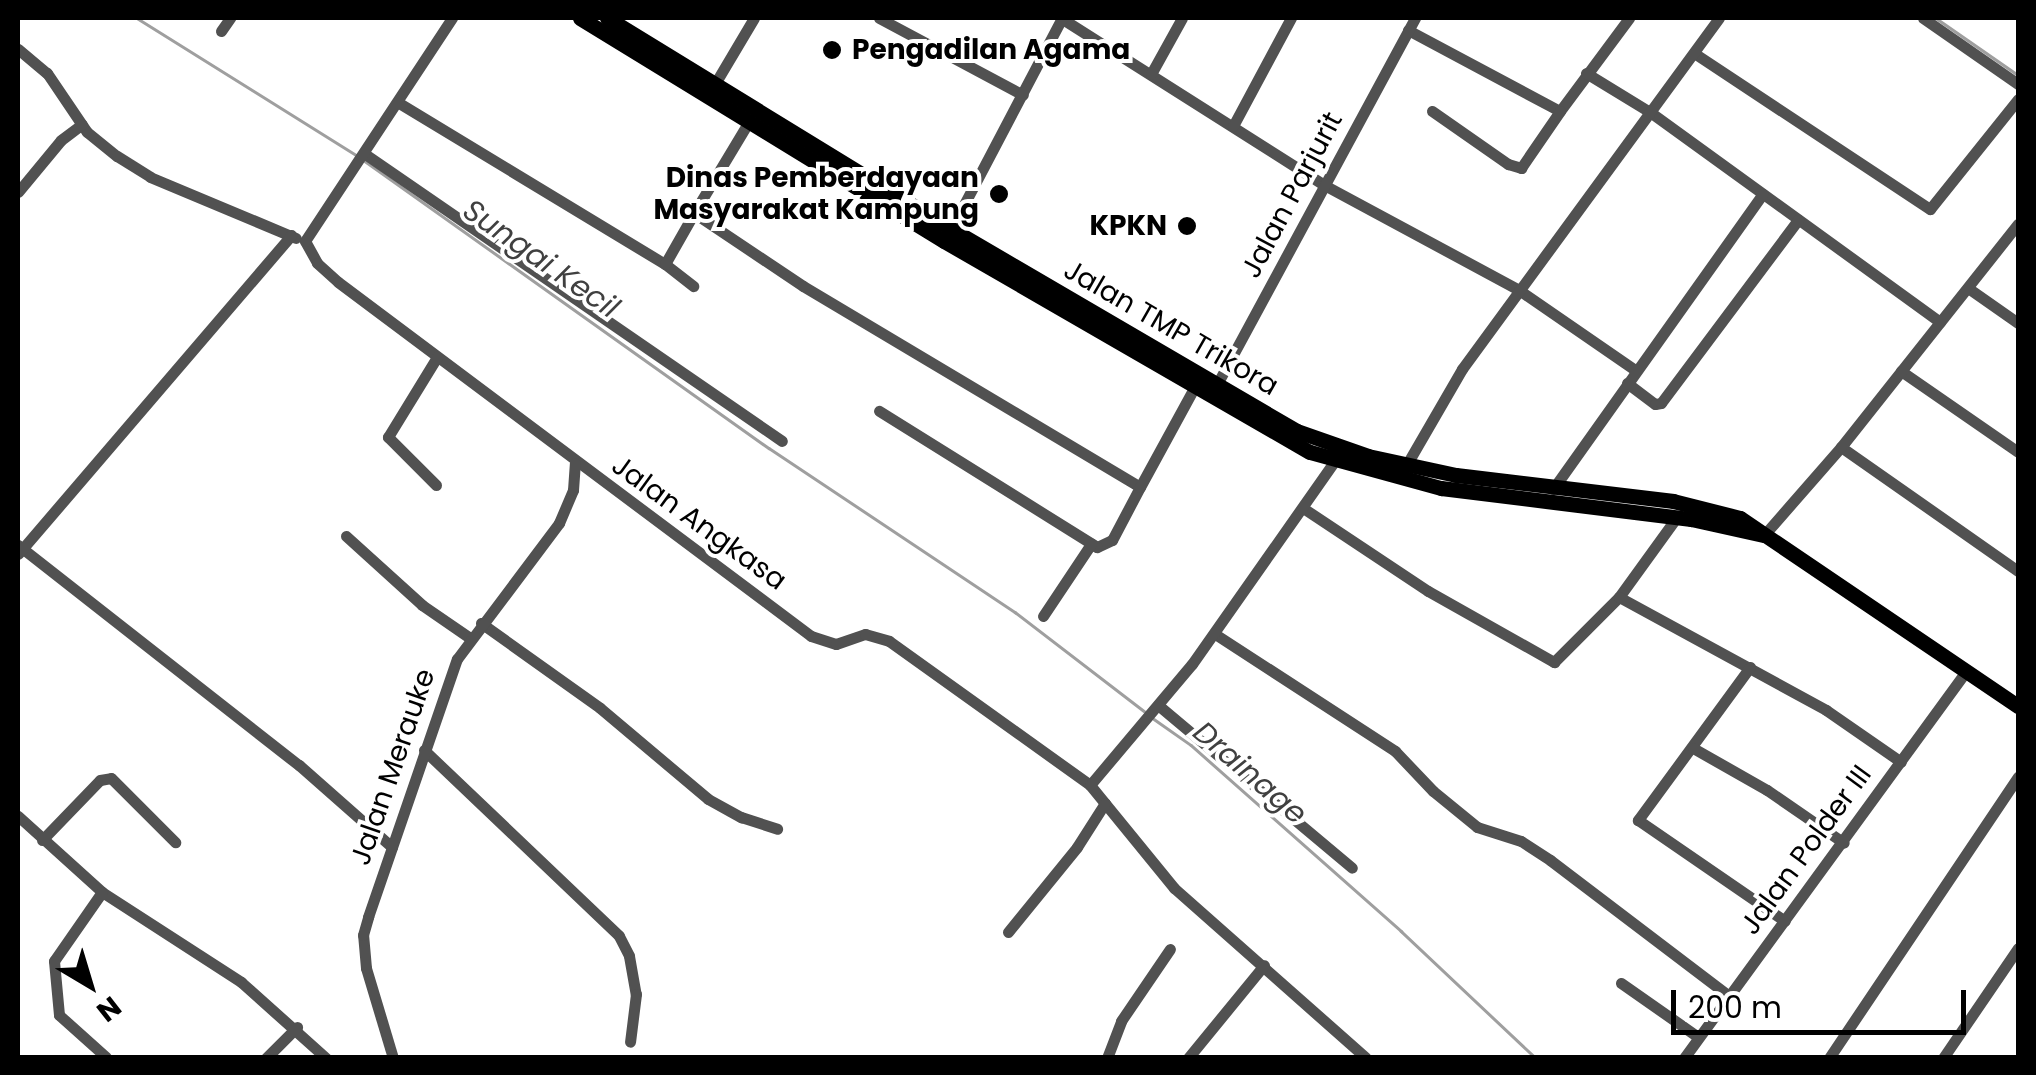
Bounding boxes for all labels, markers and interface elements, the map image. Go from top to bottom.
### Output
place label: Pengadilan Agama [852,33,1130,67]
marker: Pengadilan Agama [821,39,843,61]
street label: Jalan Parjurit [1234,106,1350,284]
place label: Dinas Pemberdayaan Masyarakat Kampung [653,161,979,227]
marker: Dinas Pemberdayaan Masyarakat Kampung [988,183,1010,205]
water label: Sungai Kecil [456,192,626,326]
place label: KPKN [1089,209,1167,243]
marker: KPKN [1176,215,1198,237]
street label: Jalan TMP Trikora [1058,253,1284,403]
street label: Jalan Angkasa [605,448,793,598]
street label: Jalan Merauke [344,664,442,870]
water label: Drainage [1186,714,1314,832]
street label: Jalan Polder III [1733,759,1879,941]
north arrow [40,935,140,1035]
scale bar [1676,970,1971,1032]
text: 200 m [1688,986,1782,1029]
text: N [88,987,129,1031]

